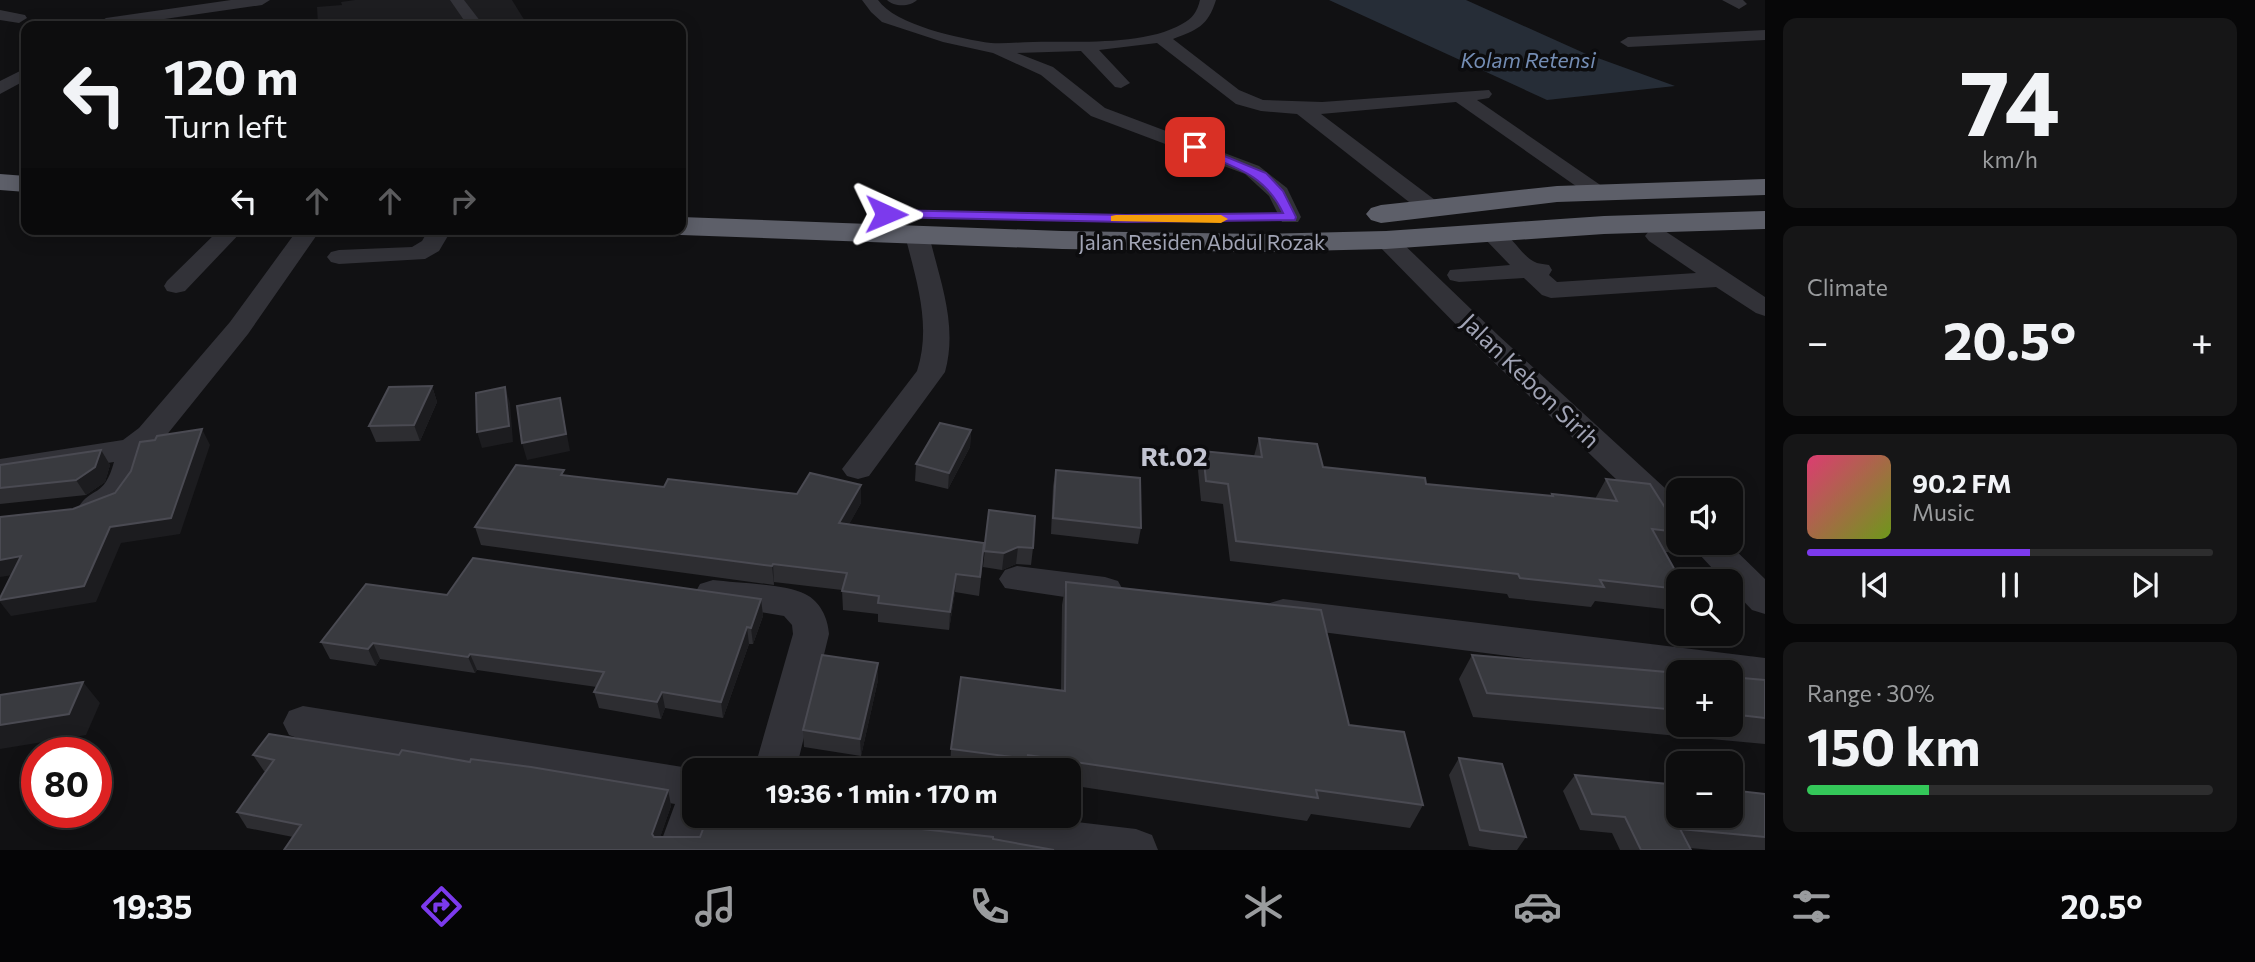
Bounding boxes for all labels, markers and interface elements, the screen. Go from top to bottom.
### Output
text: 74 [1960,43,2060,155]
text: 120 m [164,45,298,105]
water label: Kolam Retensi [1460,47,1596,72]
icon: left [49,49,140,140]
text: Turn left [164,105,288,145]
pin [1165,117,1225,177]
icon: arrive [1176,128,1214,166]
text: km/h [1982,145,2038,173]
position arrow [849,177,923,251]
icon: left [225,182,263,220]
icon: ahead [298,182,336,220]
icon: ahead [371,182,409,220]
icon: right [444,182,482,220]
street label: Jalan Residen Abdul Rozak [1079,229,1325,254]
text: Climate [1807,273,1888,301]
street label: Jalan Kebon Sirih [1456,307,1606,453]
text: 20.5° [1943,307,2076,371]
text: − [1807,317,1829,364]
text: + [2191,317,2213,364]
district label: Rt.02 [1140,440,1208,471]
text: 90.2 FM [1912,467,2012,498]
map controls [1666,478,1743,828]
button: sound [1666,478,1743,555]
text: Music [1912,498,1975,526]
icon: previous [1856,566,1894,604]
icon: pause [1991,566,2029,604]
icon: next [2126,566,2164,604]
button: search [1666,569,1743,646]
button: + [1666,660,1743,737]
text: Range · 30% [1807,679,1935,707]
text: 150 km [1807,713,1981,777]
speed limit sign: 80 [21,737,112,828]
button: − [1666,751,1743,828]
text: 19:36 · 1 min · 170 m [765,777,998,808]
icon: directions [417,882,466,931]
icon: music [691,882,740,931]
icon: phone [965,882,1014,931]
icon: climate [1239,882,1288,931]
icon: car [1513,882,1562,931]
icon: filters [1787,882,1836,931]
text: 19:35 [112,886,192,926]
text: 20.5° [2060,886,2143,926]

